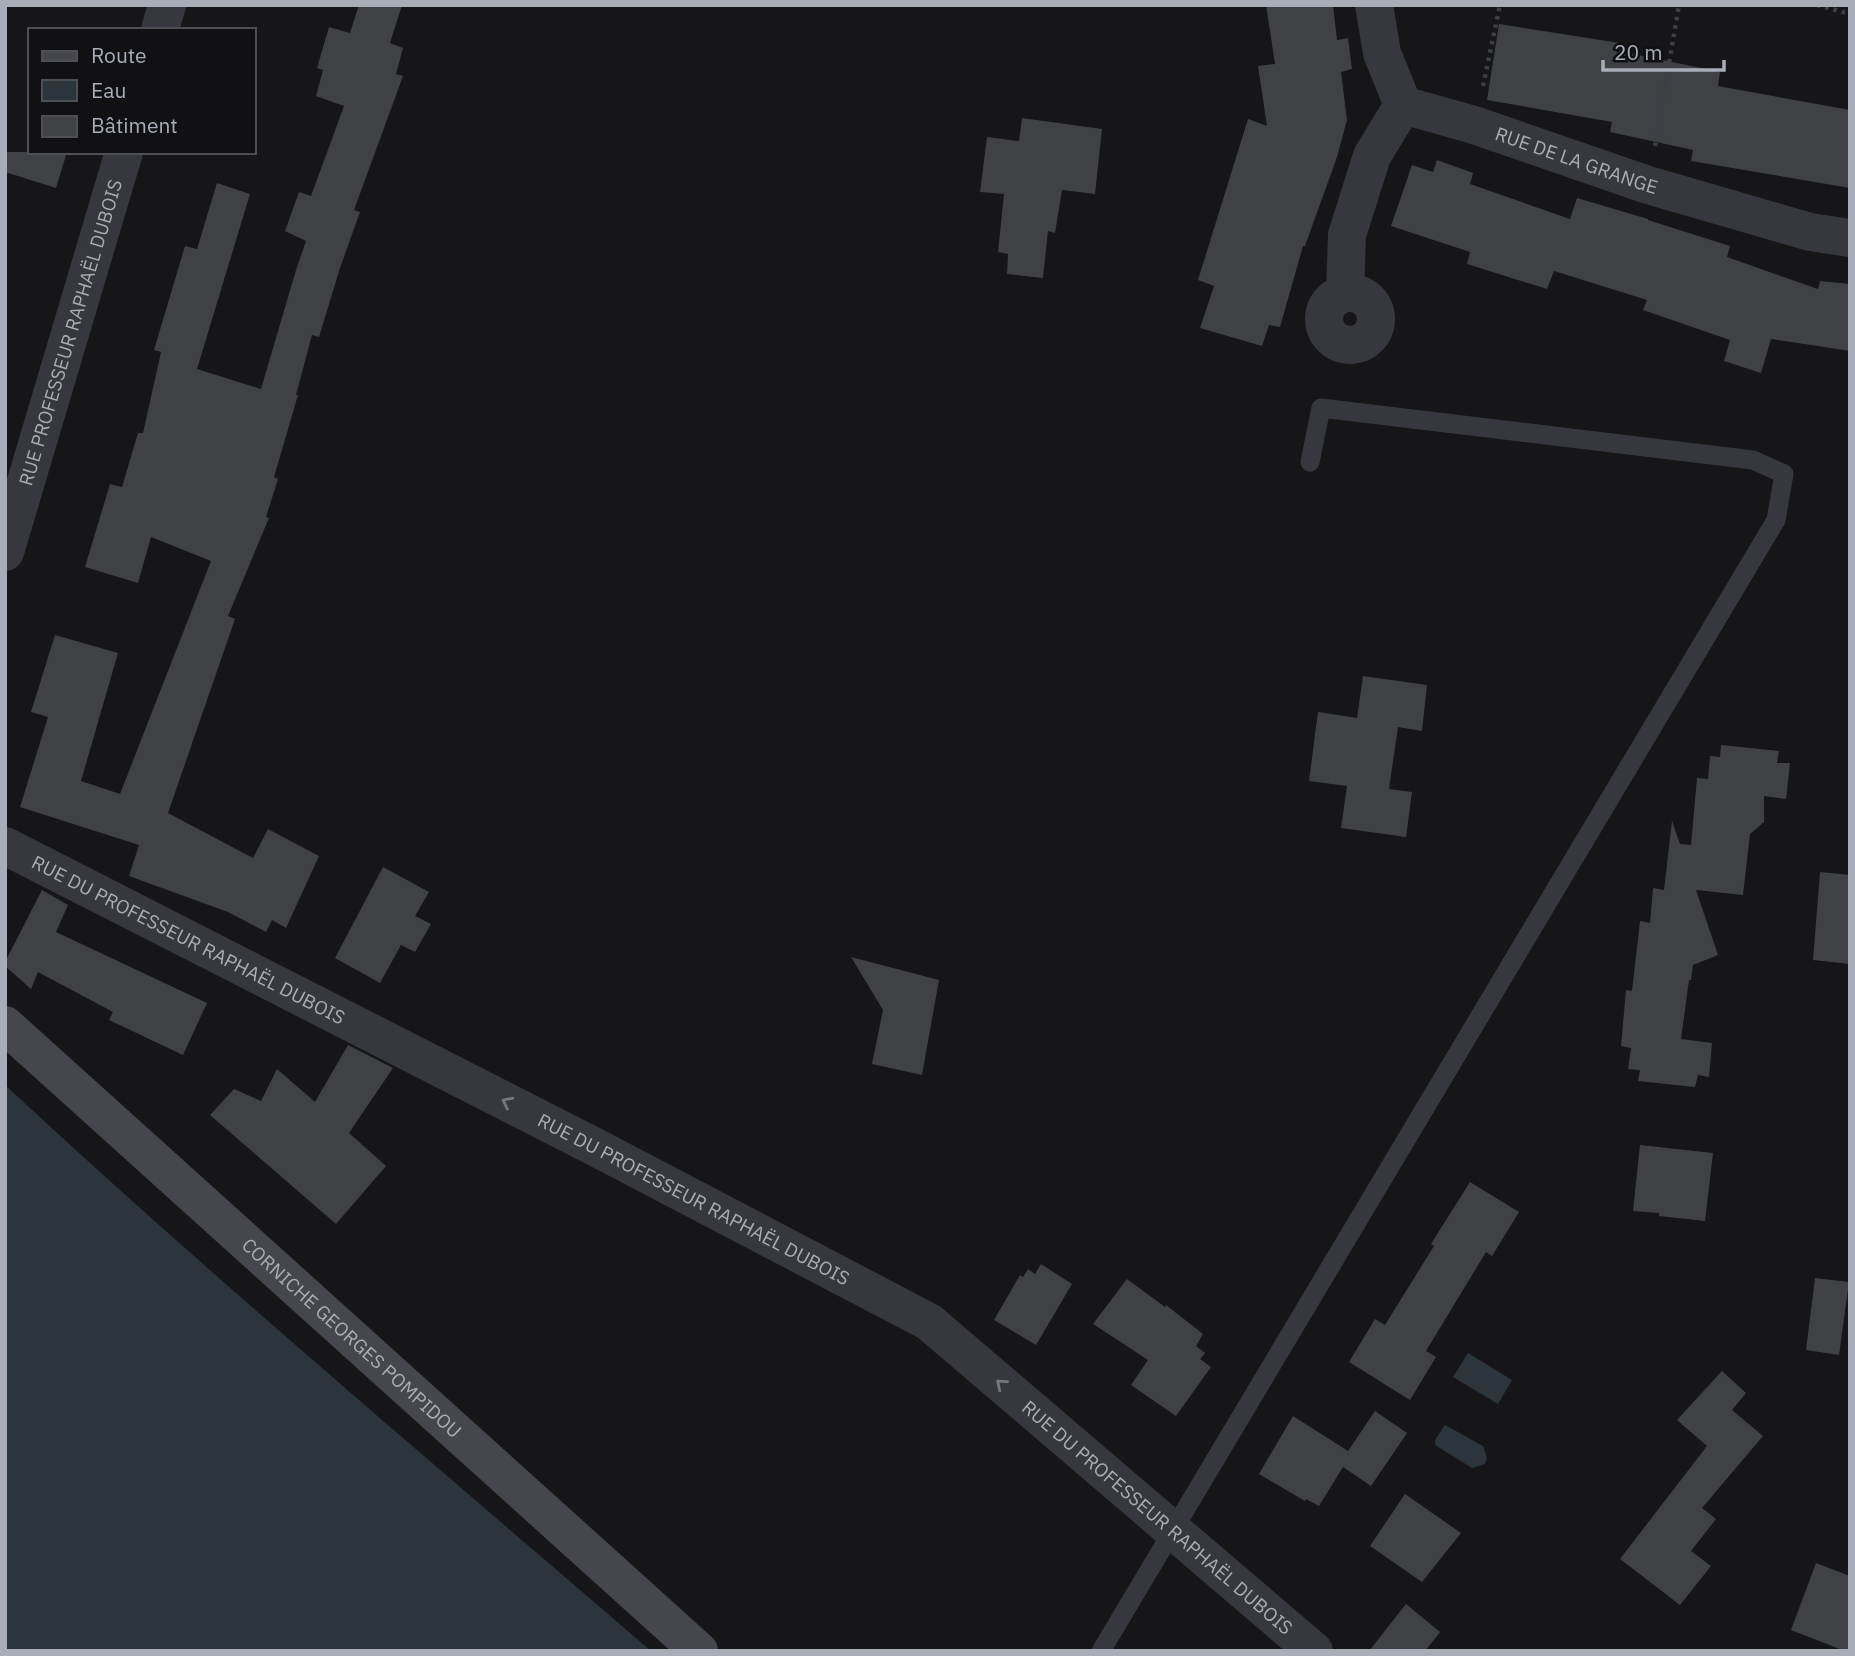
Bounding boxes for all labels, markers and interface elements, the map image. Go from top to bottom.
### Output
legend [28,28,256,154]
scale bar [1603,28,1724,72]
text: 20 m [1614,38,1663,66]
text: Route [91,41,147,69]
text: Eau [91,76,126,104]
text: Bâtiment [91,111,178,139]
street label: RUE DE LA GRANGE [1492,121,1661,199]
street label: RUE PROFESSEUR RAPHAËL DUBOIS [13,177,127,488]
street label: RUE DU PROFESSEUR RAPHAËL DUBOIS [28,850,349,1029]
one-way arrow [502,1097,514,1111]
street label: RUE DU PROFESSEUR RAPHAËL DUBOIS [534,1108,854,1290]
street label: CORNICHE GEORGES POMPIDOU [237,1233,466,1443]
one-way arrow [996,1380,1009,1392]
street label: RUE DU PROFESSEUR RAPHAËL DUBOIS [1017,1395,1298,1640]

